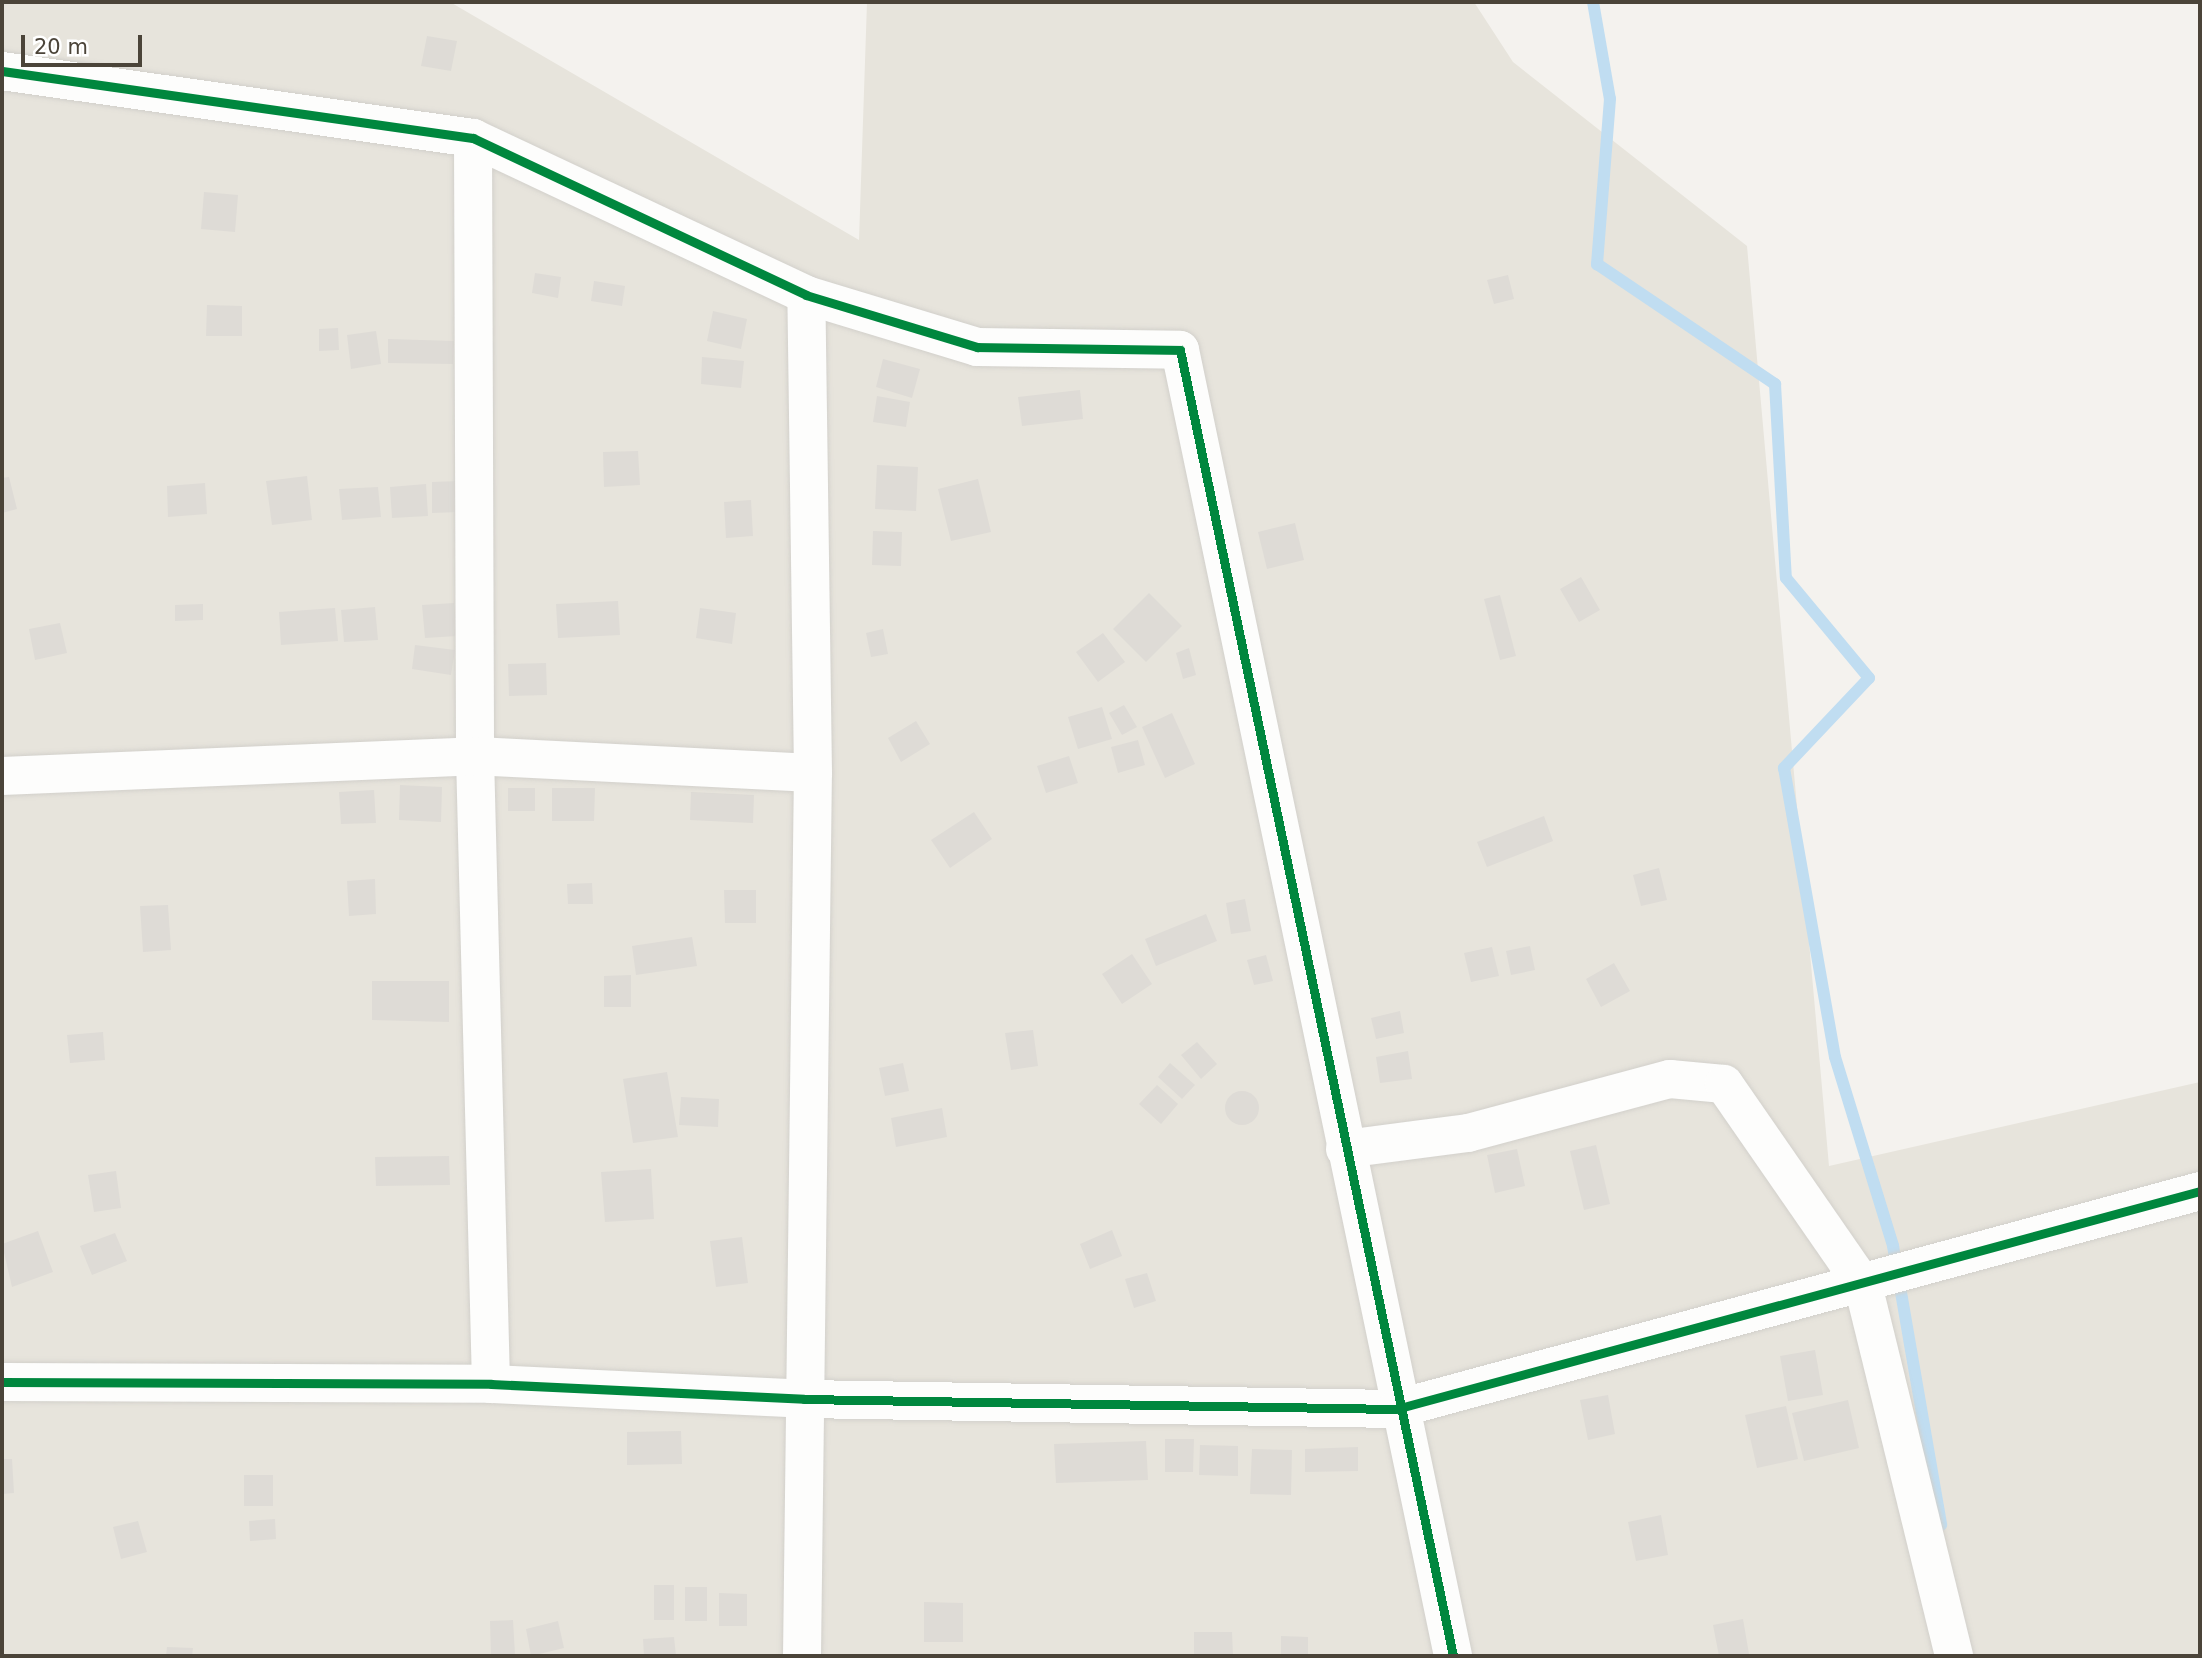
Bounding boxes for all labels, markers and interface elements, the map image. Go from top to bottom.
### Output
scale bar [24,21,145,65]
text: 20 m [34,35,88,59]

